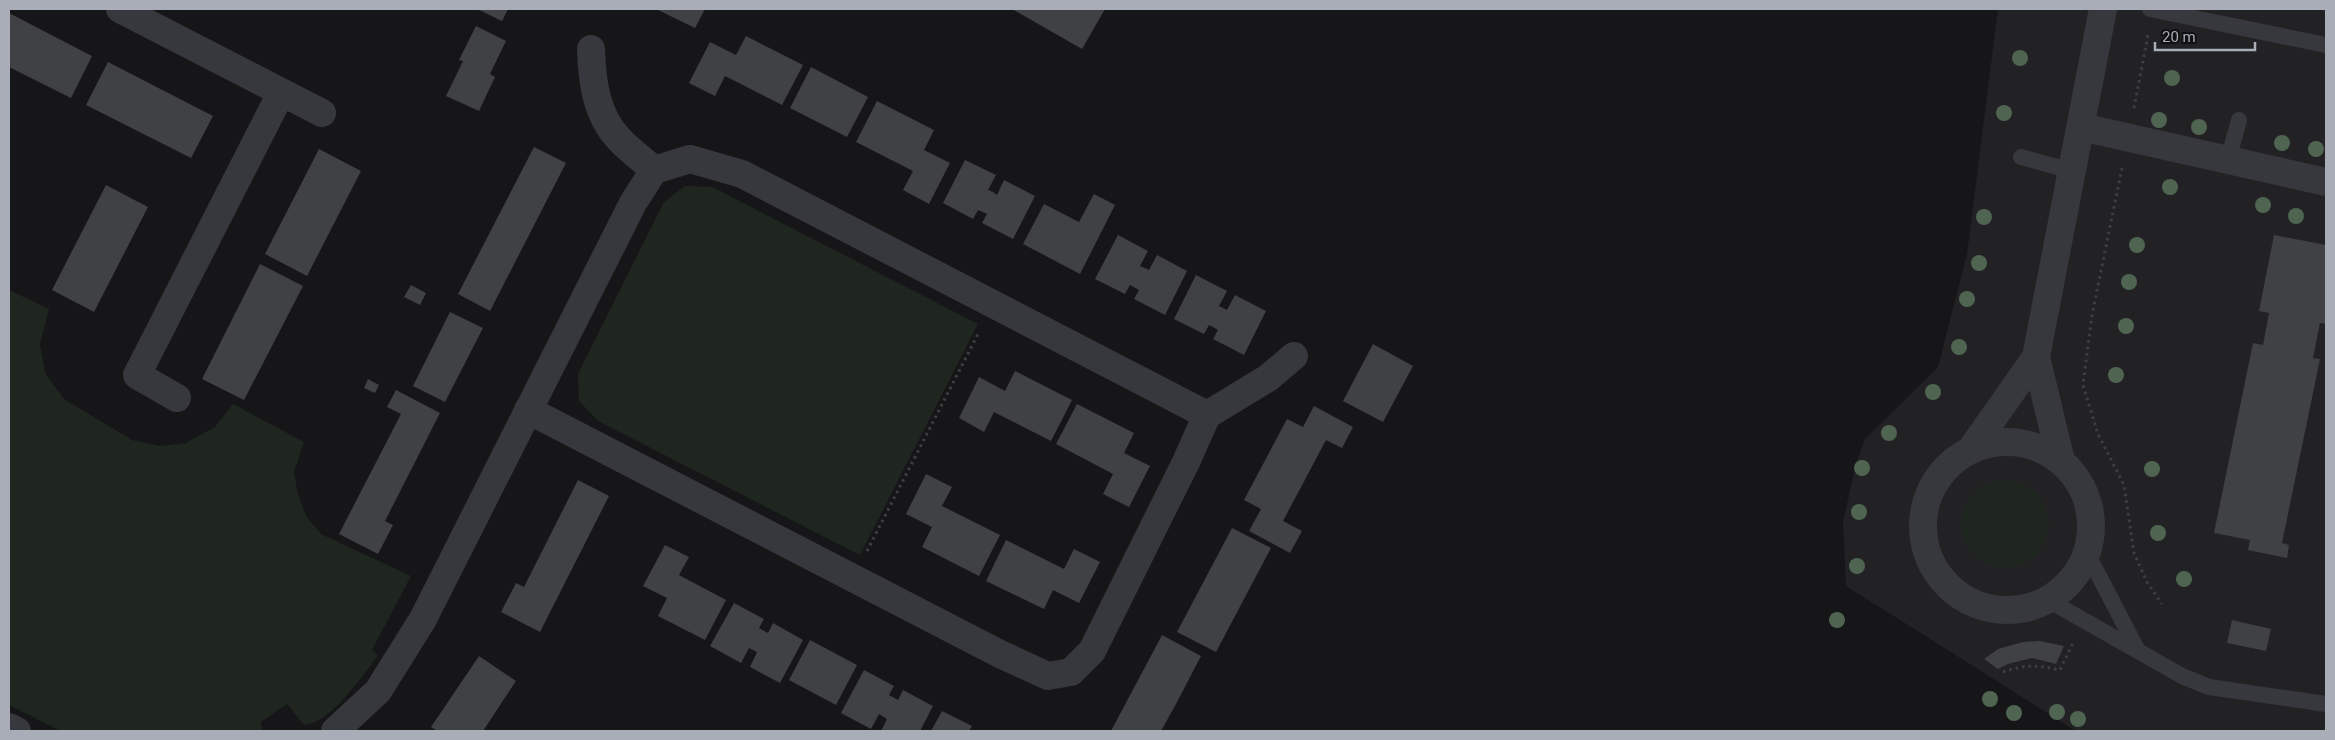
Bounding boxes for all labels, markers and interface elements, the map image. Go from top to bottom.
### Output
scale bar [2155,20,2255,52]
text: 20 m [2162,28,2196,46]

